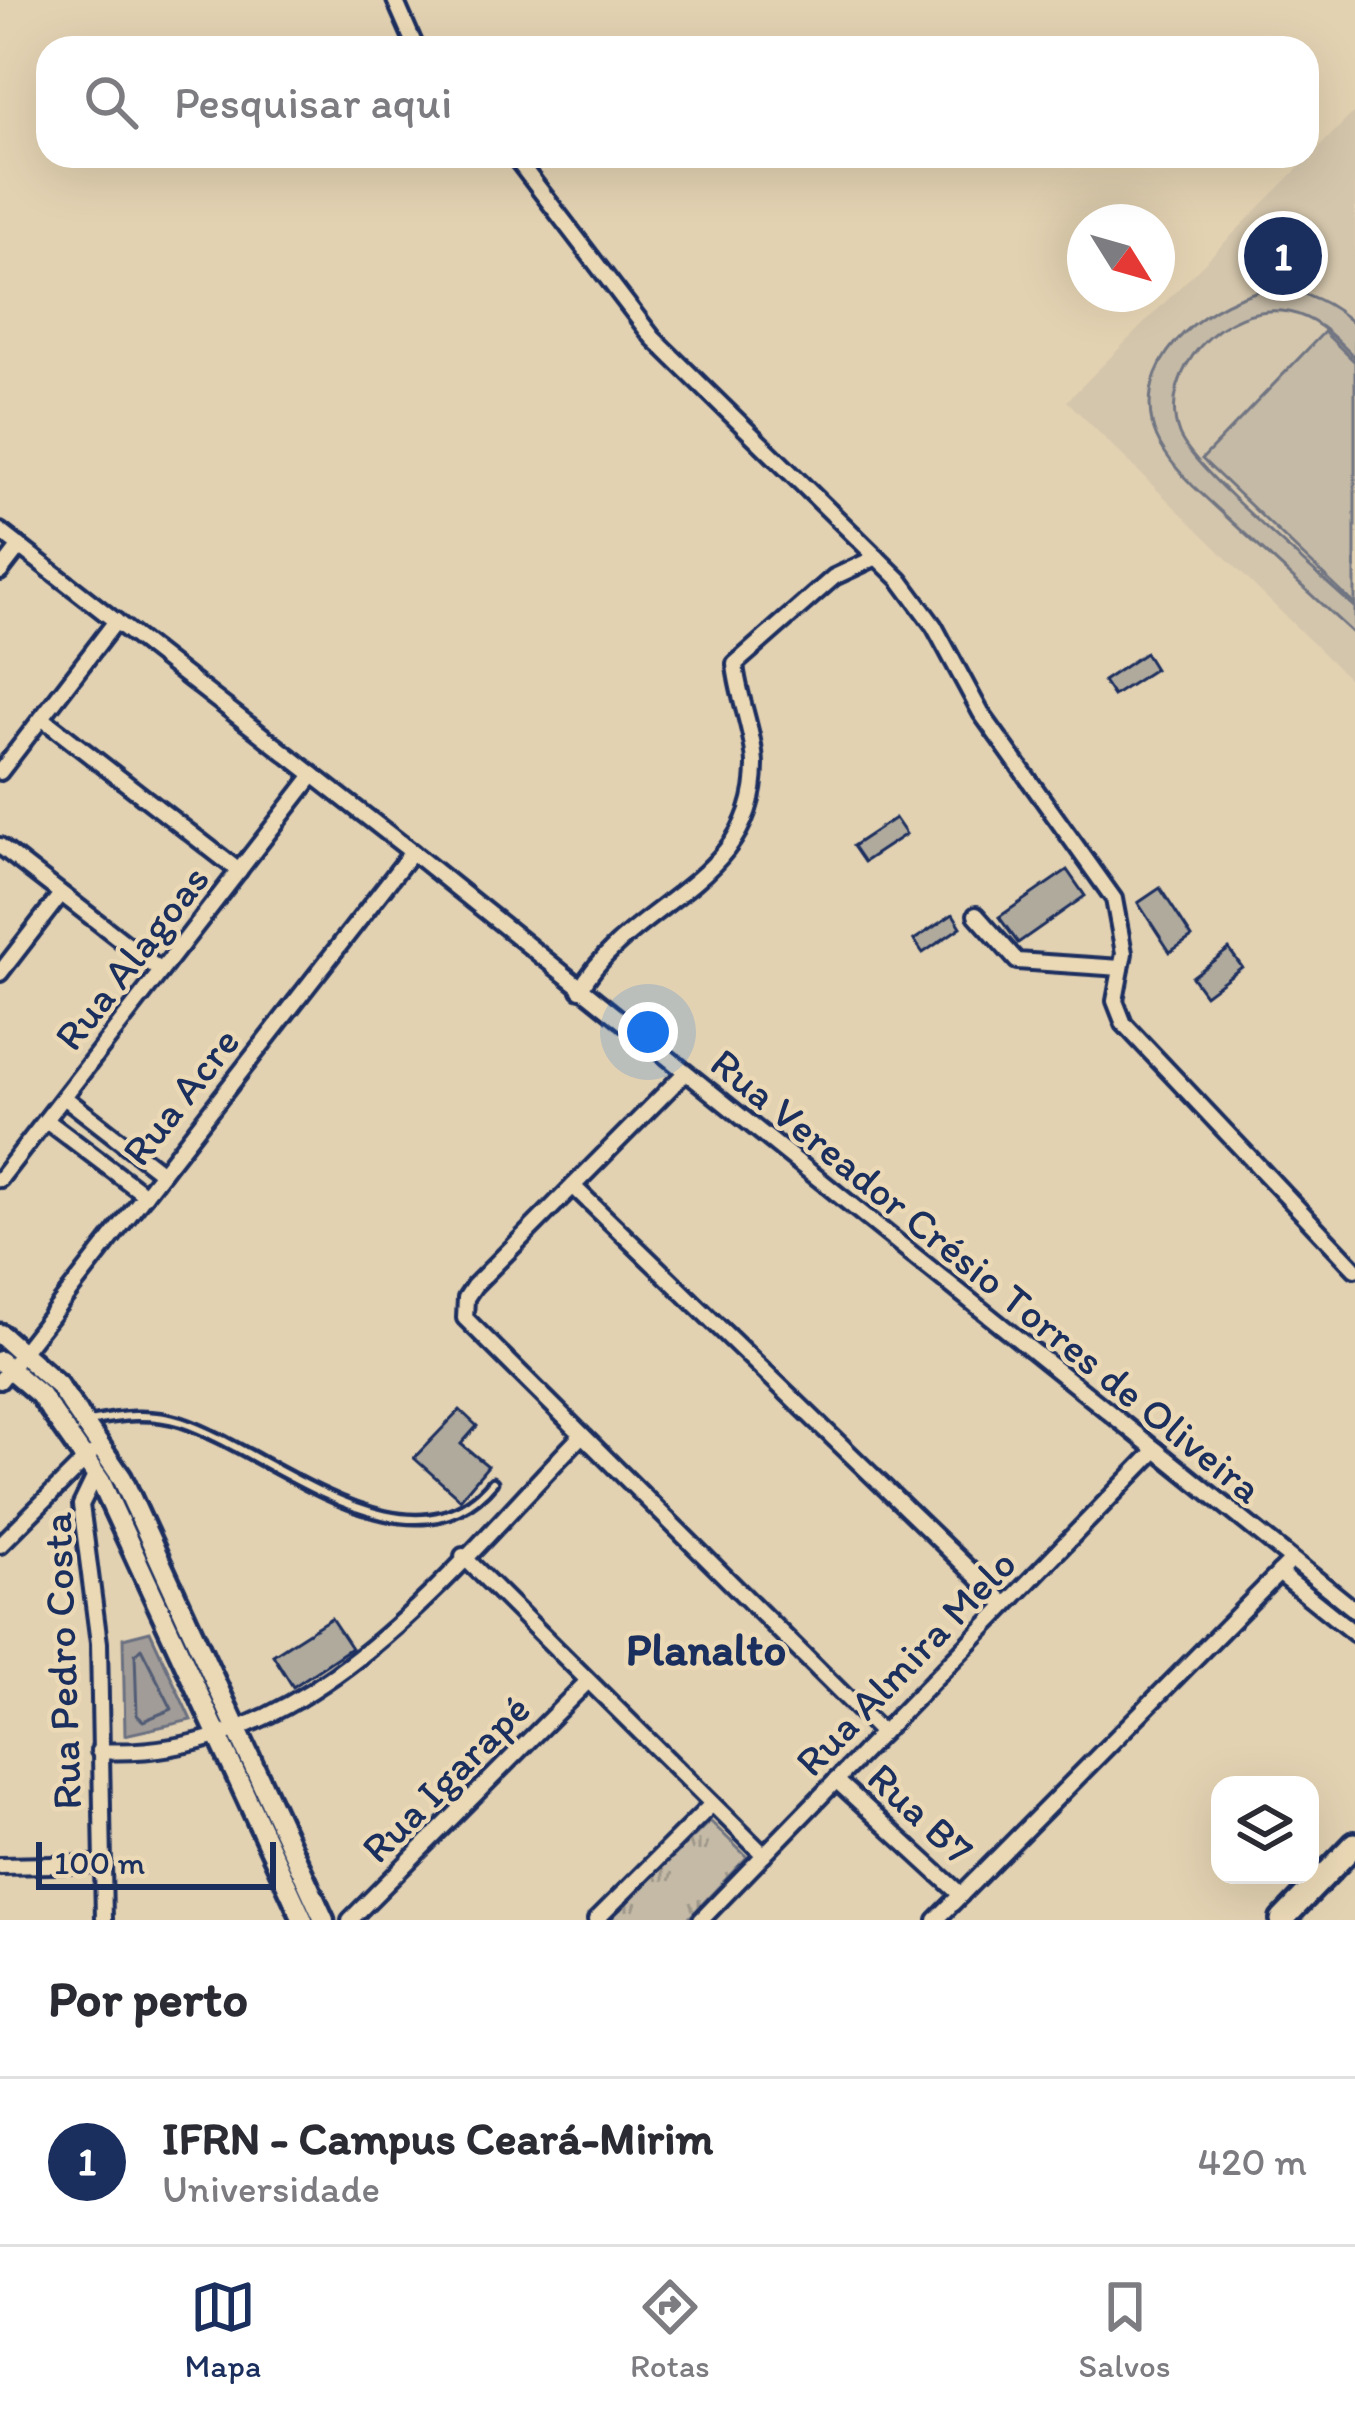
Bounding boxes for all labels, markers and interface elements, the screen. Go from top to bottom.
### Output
search box [36,36,1319,168]
icon: search [78,69,144,135]
text: Pesquisar aqui [174,75,452,129]
north arrow [1067,204,1175,312]
pin: 1 [1244,211,1322,301]
street label: Rua Alagoas [43,854,220,1060]
your location [618,1002,678,1062]
street label: Rua Acre [111,1017,250,1176]
street label: Rua Vereador Crésio Torres de Oliveira [701,1037,1273,1514]
street label: Rua Pedro Costa [31,1511,92,1811]
street label: Rua Almira Melo [784,1538,1027,1787]
district label: Planalto [626,1622,786,1676]
street label: Rua Igarapé [350,1683,540,1873]
street label: Rua B7 [857,1752,984,1875]
map controls [1211,1776,1319,1884]
button: layers [1211,1776,1319,1884]
scale bar [36,1836,276,1889]
text: 100 m [54,1843,145,1882]
text: Por perto [48,1968,248,2029]
text: IFRN - Campus Ceará-Mirim [162,2111,713,2165]
text: 1 [78,2138,96,2185]
text: 420 m [1197,2138,1307,2185]
text: Universidade [162,2165,380,2212]
tab: Mapa [184,2274,261,2385]
tab: Rotas [630,2274,710,2385]
tab: Salvos [1079,2274,1171,2385]

